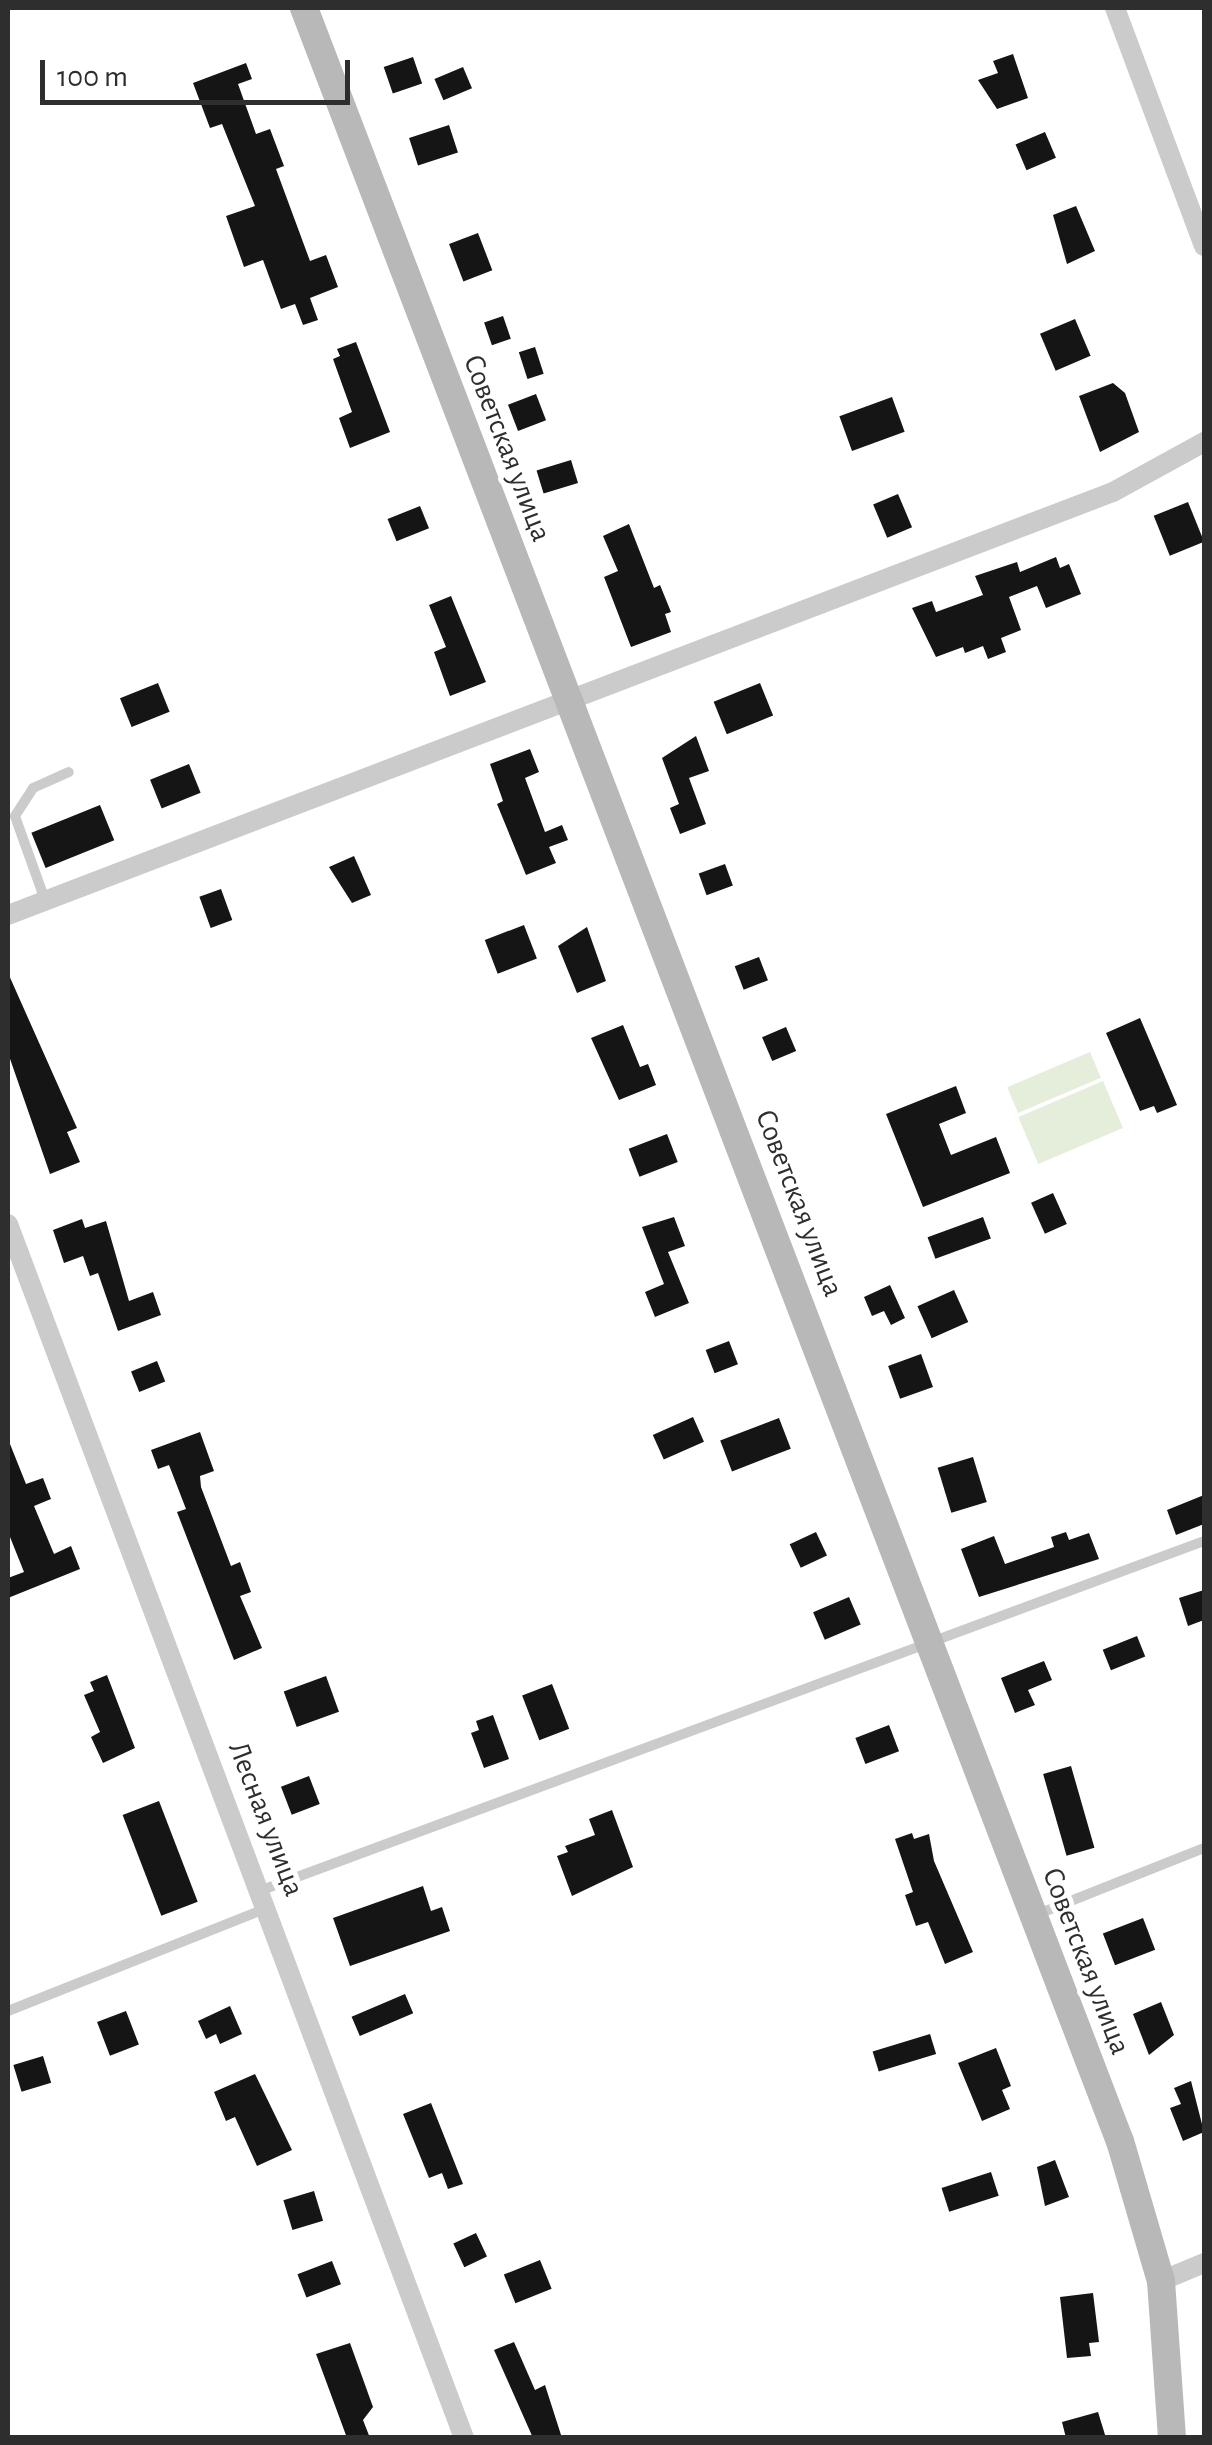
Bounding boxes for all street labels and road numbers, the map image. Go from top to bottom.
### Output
street label: Советская улица [455,349,559,547]
street label: Советская улица [747,1104,851,1302]
street label: Лесная улица [220,1737,312,1901]
street label: Советская улица [1034,1862,1138,2060]

